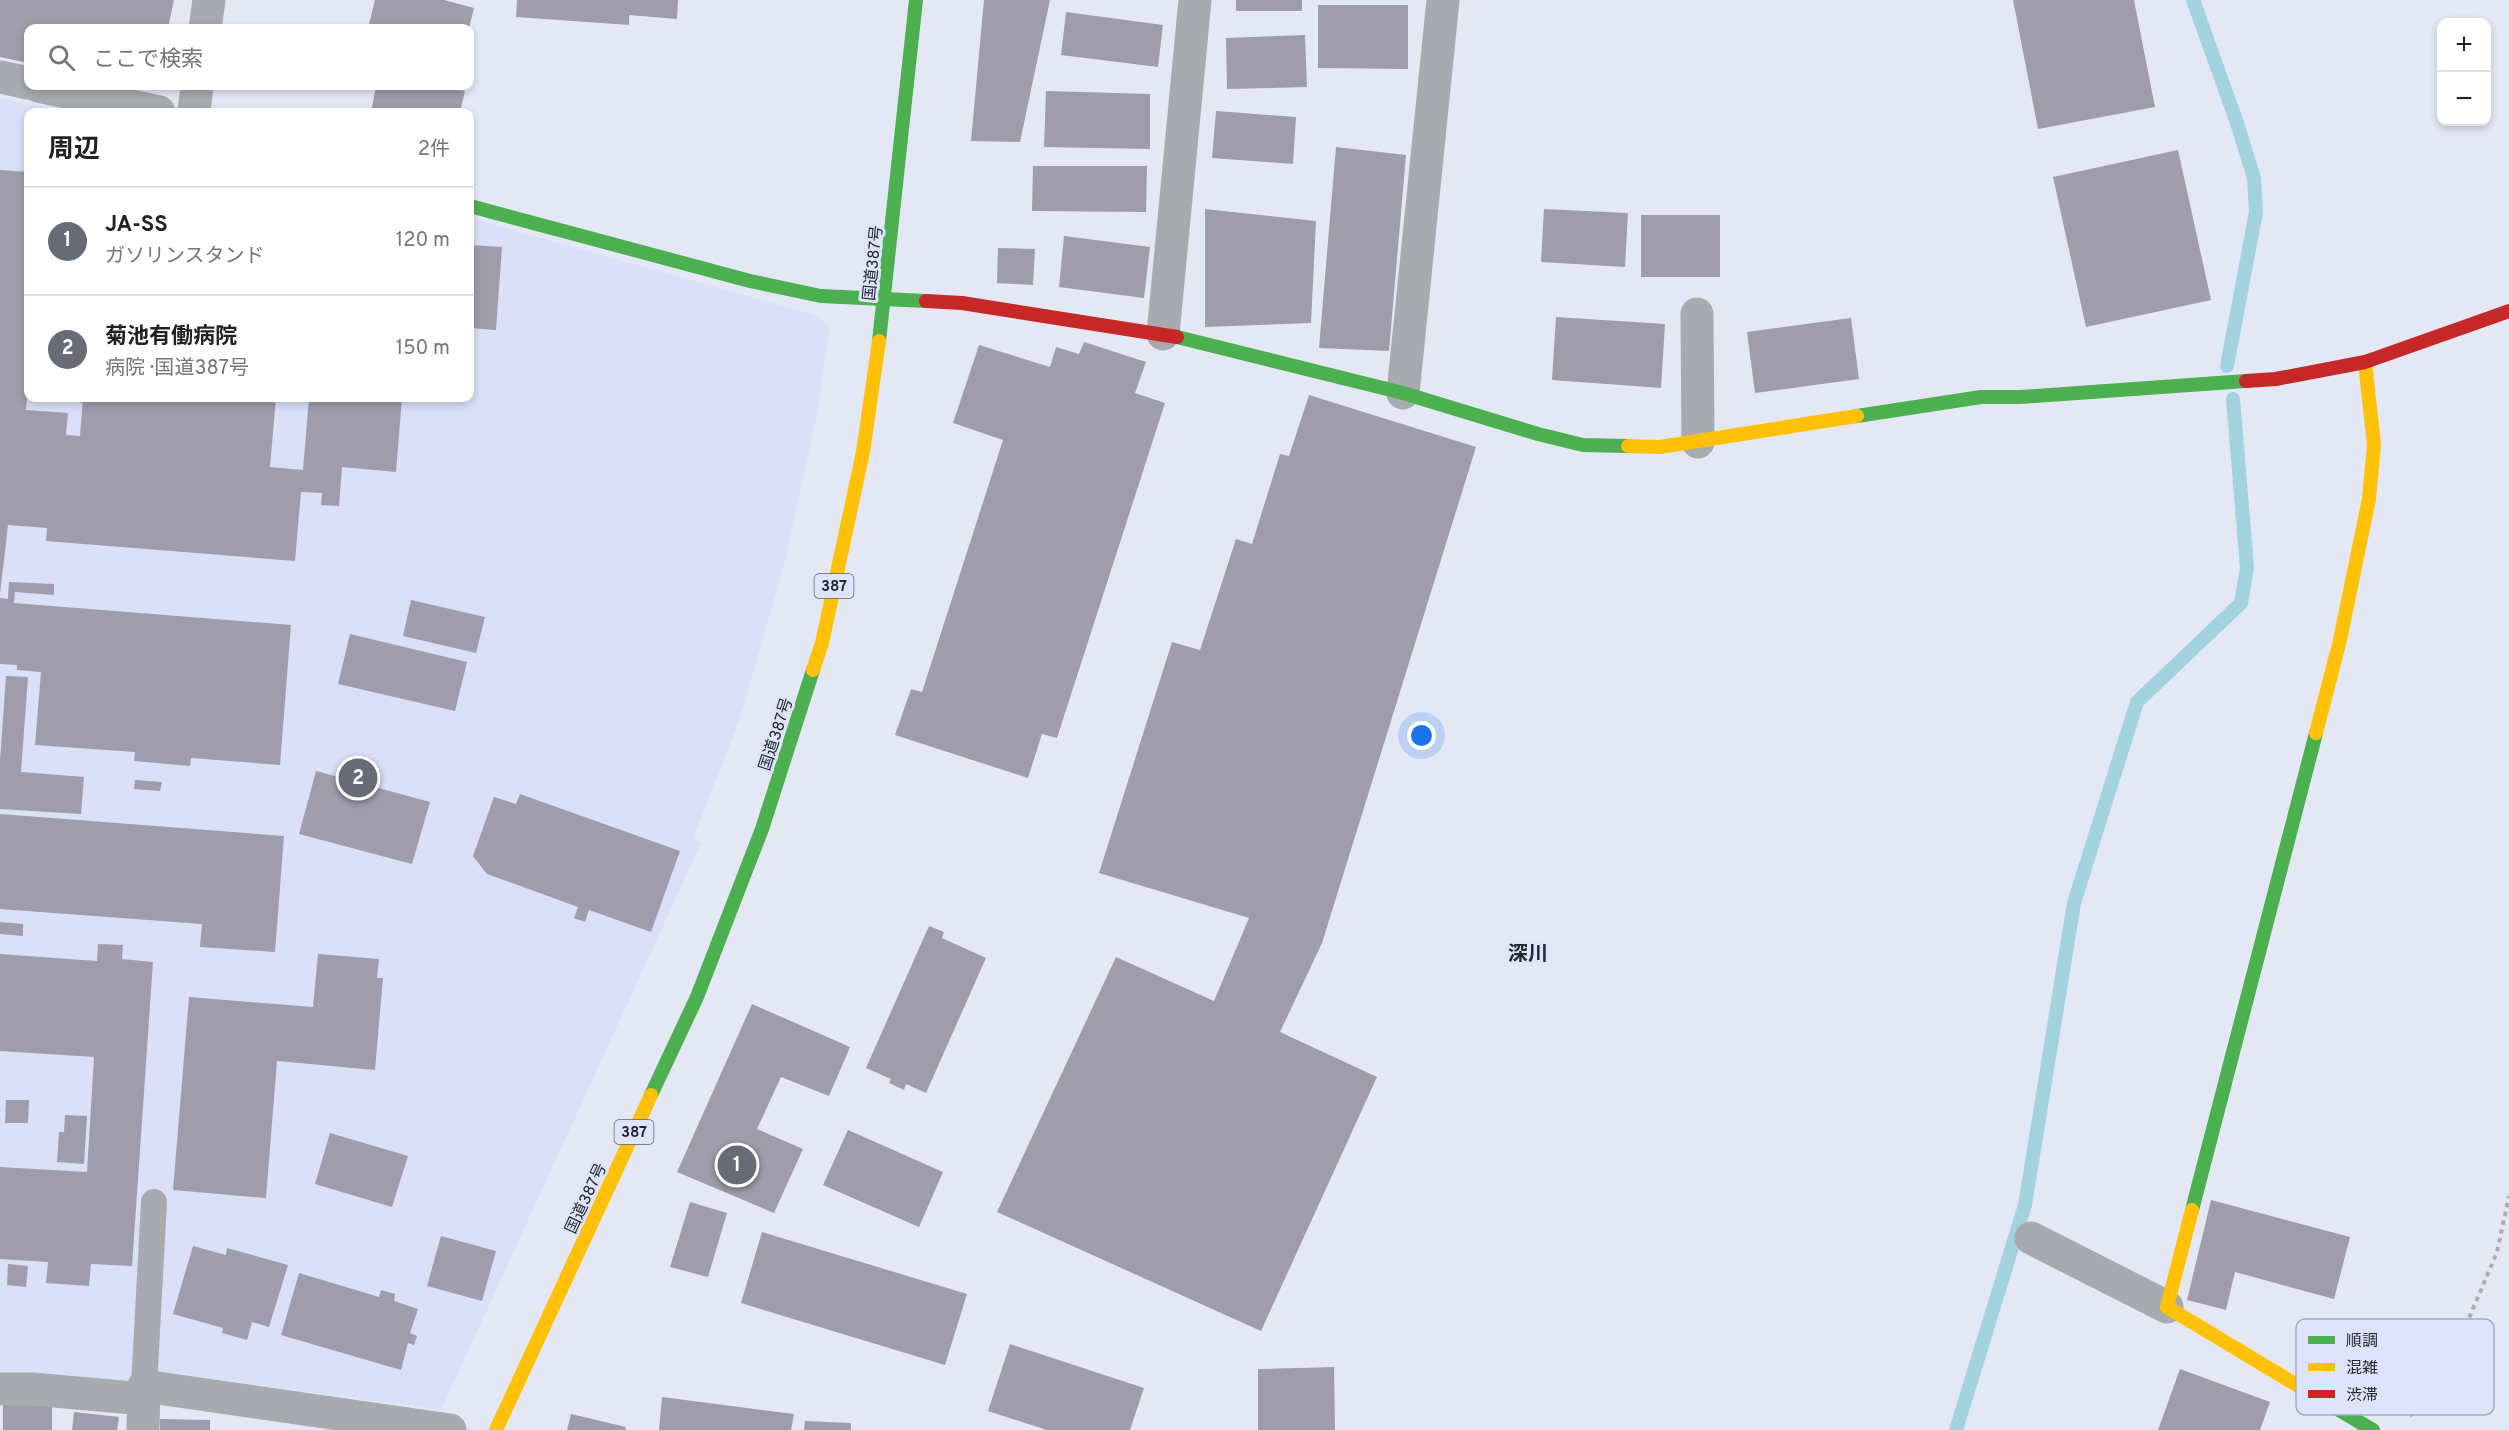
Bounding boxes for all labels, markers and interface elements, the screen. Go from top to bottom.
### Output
map controls [2437,18,2491,126]
button: + [2437,18,2491,72]
search box [24,24,474,90]
icon: search [45,41,78,74]
text: ここで検索 [93,47,203,74]
button: − [2437,72,2491,126]
text: 周辺 [48,134,100,167]
text: 2件 [418,137,450,163]
text: JA-SS [105,212,168,239]
street label: 国道387号 [860,225,888,302]
text: 1 [64,228,72,254]
text: 120 m [396,228,450,254]
text: ガソリンスタンド [105,244,265,270]
text: 菊池有働病院 [105,324,237,351]
text: 2 [61,336,74,362]
text: 150 m [396,336,450,362]
text: 病院 · 国道387号 [105,356,249,382]
road number: 387 [814,574,854,598]
street label: 国道387号 [756,696,798,774]
your location [1407,721,1436,750]
pin: 2 [338,756,378,800]
district label: 深川 [1508,942,1548,968]
road number: 387 [614,1120,654,1144]
pin: 1 [718,1142,756,1188]
street label: 国道387号 [562,1160,612,1237]
legend [2296,1319,2494,1415]
text: 順調 [2346,1332,2378,1352]
text: 混雑 [2346,1359,2378,1379]
text: 渋滞 [2346,1386,2378,1406]

